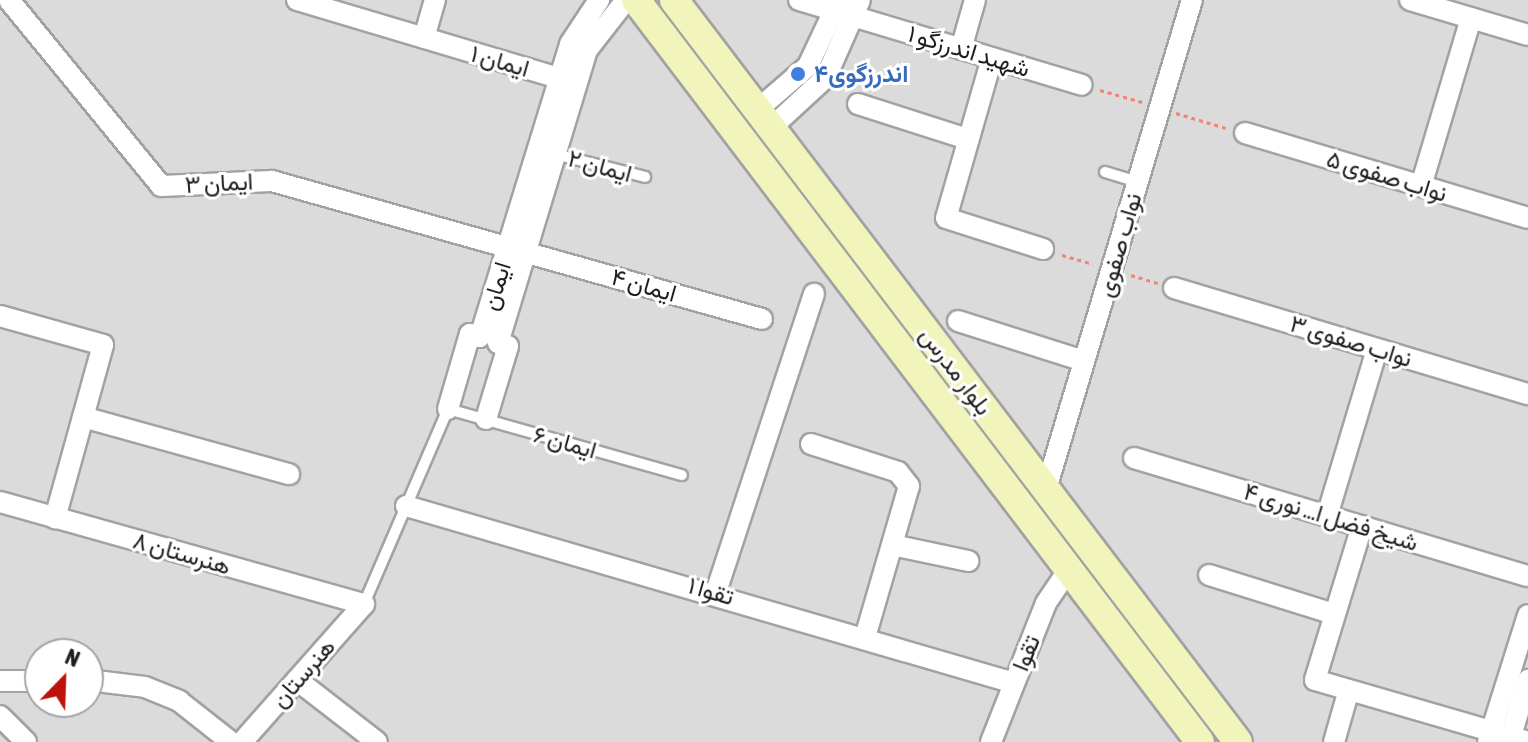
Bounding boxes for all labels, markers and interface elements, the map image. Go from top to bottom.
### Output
street label: شهید اندرزگو ۱ [904,19,1034,83]
street label: ایمان ۱ [467,39,533,83]
place label: اندرزگوی۴ [814,60,908,88]
marker: اندرزگوی۴ [789,65,807,83]
street label: ایمان ۲ [565,144,635,188]
street label: نواب صفوی ۵ [1323,144,1451,208]
street label: ایمان ۳ [184,167,254,199]
street label: نواب صفوی [1090,190,1148,300]
street label: ایمان [475,258,517,314]
street label: ایمان ۴ [608,262,680,308]
street label: نواب صفوی ۳ [1287,309,1415,373]
street label: بلوار مدرس [914,321,998,421]
street label: ایمان ۶ [530,419,600,465]
street label: شیخ فضل ا... نوری ۴ [1240,477,1422,557]
street label: هنرستان ۸ [130,525,234,581]
street label: تقوا ۱ [685,571,737,611]
street label: تقوا [1006,631,1046,675]
street label: هنرستان [265,632,341,714]
north arrow [24,638,104,718]
text: N [62,643,84,672]

